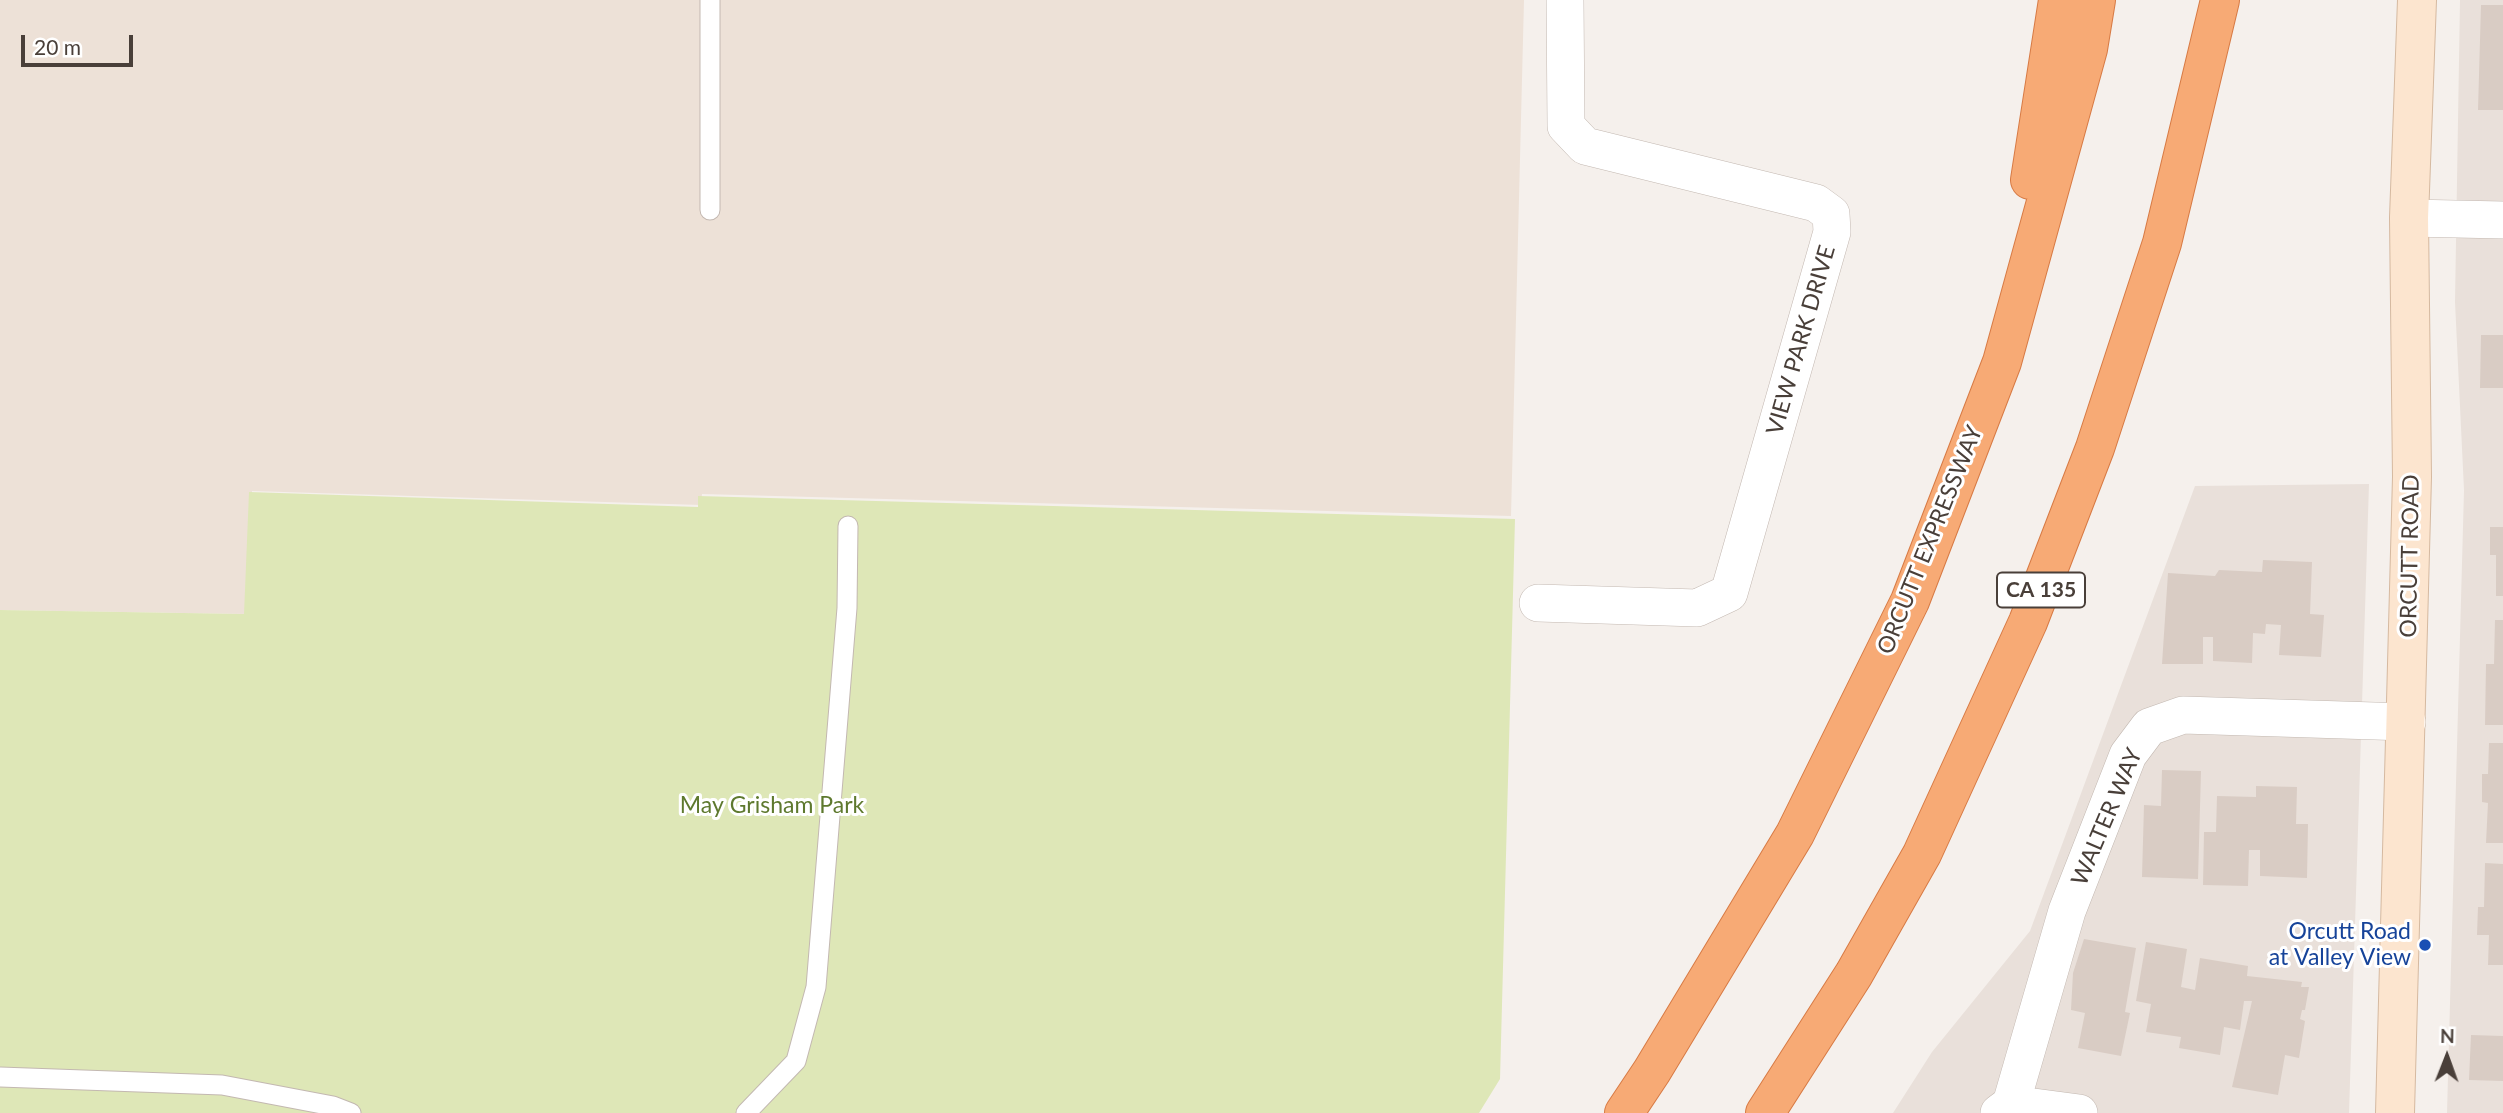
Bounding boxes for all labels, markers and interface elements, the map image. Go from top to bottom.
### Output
scale bar [24,21,136,65]
text: 20 m [34,34,81,59]
street label: VIEW PARK DRIVE [1761,242,1841,438]
street label: ORCUTT EXPRESSWAY [1872,422,1988,658]
street label: ORCUTT ROAD [2395,474,2425,638]
road number: CA 135 [1997,572,2085,608]
street label: WALTER WAY [2066,744,2148,890]
park label: May Grisham Park [680,792,864,820]
place label: Orcutt Road at Valley View [2269,918,2411,972]
marker: Orcutt Road at Valley View [2417,937,2433,953]
north arrow [2412,1022,2482,1092]
text: N [2440,1024,2455,1047]

